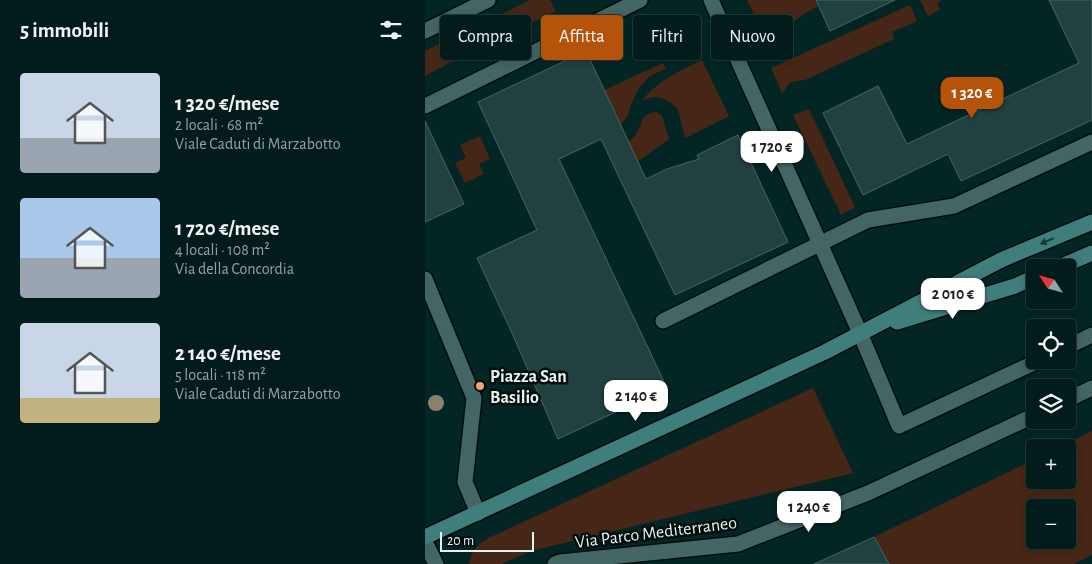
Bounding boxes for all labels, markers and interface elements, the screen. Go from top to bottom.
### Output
chip: Compra [440,15,531,60]
chip: Affitta [541,15,623,60]
chip: Filtri [633,15,701,60]
chip: Nuovo [711,15,793,60]
icon: filters [377,16,405,44]
text: 5 immobili [20,20,109,41]
pin: 1 320 € [926,76,1018,119]
text: 1 320 € [952,85,992,101]
icon: home [60,93,120,153]
text: 1 320 €/mese [175,93,279,114]
text: 2 locali · 68 m² [175,117,263,133]
pin: 1 720 € [726,130,818,173]
text: Viale Caduti di Marzabotto [175,136,341,152]
text: 1 720 € [752,139,792,155]
icon: home [60,218,120,278]
text: 1 720 €/mese [175,218,279,239]
one-way arrow [1040,237,1054,245]
text: 4 locali · 108 m² [175,242,270,258]
north arrow [1026,259,1076,309]
map controls [1026,259,1076,549]
text: Via della Concordia [175,261,294,277]
pin: 2 010 € [907,278,999,320]
text: 2 010 € [932,286,974,302]
button: locate [1026,319,1076,369]
icon: home [60,343,120,403]
text: 2 140 €/mese [175,343,281,364]
text: 5 locali · 118 m² [175,367,266,383]
place label: Piazza San Basilio [490,368,567,407]
button: layers [1026,379,1076,429]
marker: Piazza San Basilio [474,380,486,392]
pin: 2 140 € [590,380,682,422]
text: Viale Caduti di Marzabotto [175,386,341,402]
text: 2 140 € [615,388,657,404]
button: + [1026,439,1076,489]
pin: 1 240 € [763,490,855,533]
text: 1 240 € [788,499,830,515]
button: − [1026,499,1076,549]
street label: Via Parco Mediterraneo [574,514,738,552]
scale bar [440,529,534,552]
text: 20 m [447,534,474,548]

